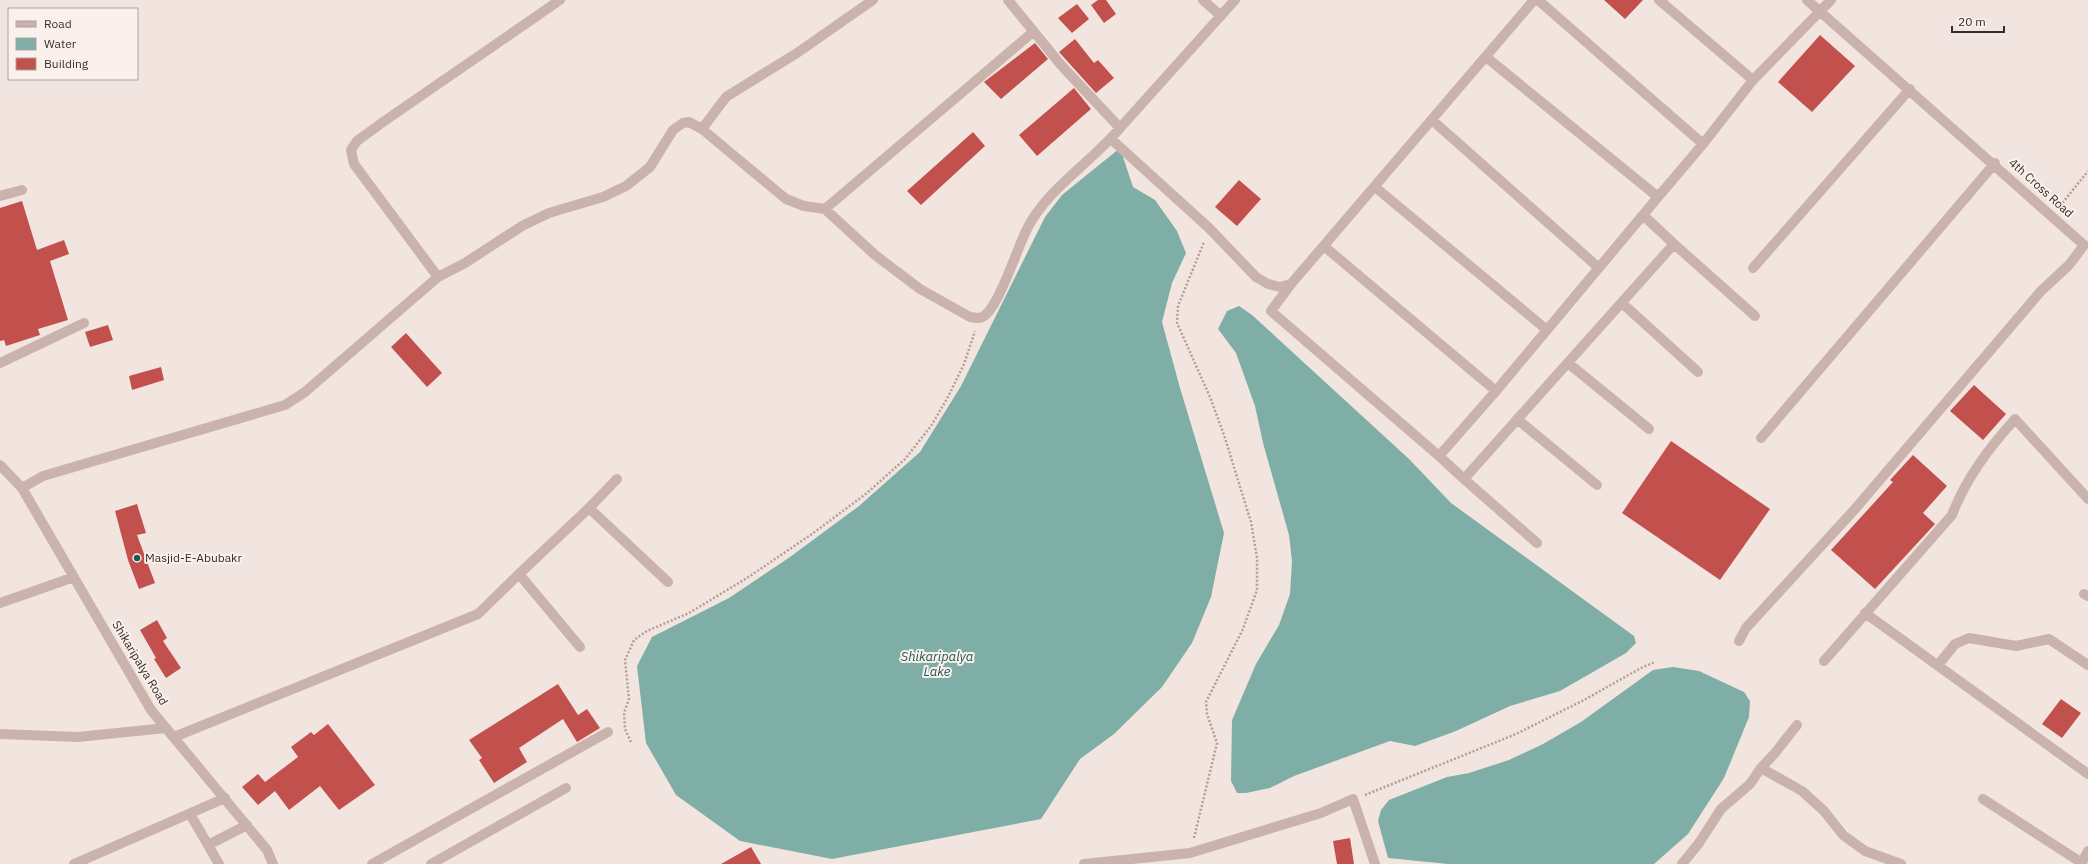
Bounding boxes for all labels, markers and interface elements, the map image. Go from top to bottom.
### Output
legend [8,8,138,80]
scale bar [1952,8,2004,34]
text: 20 m [1958,14,1986,29]
text: Road [44,16,72,31]
text: Water [44,36,77,51]
text: Building [44,56,89,71]
street label: 4th Cross Road [2006,155,2077,221]
place label: Masjid-E-Abubakr [145,550,242,565]
marker: Masjid-E-Abubakr [132,553,142,563]
street label: Shikaripalya Road [109,618,172,708]
water label: Shikaripalya Lake [901,648,973,680]

